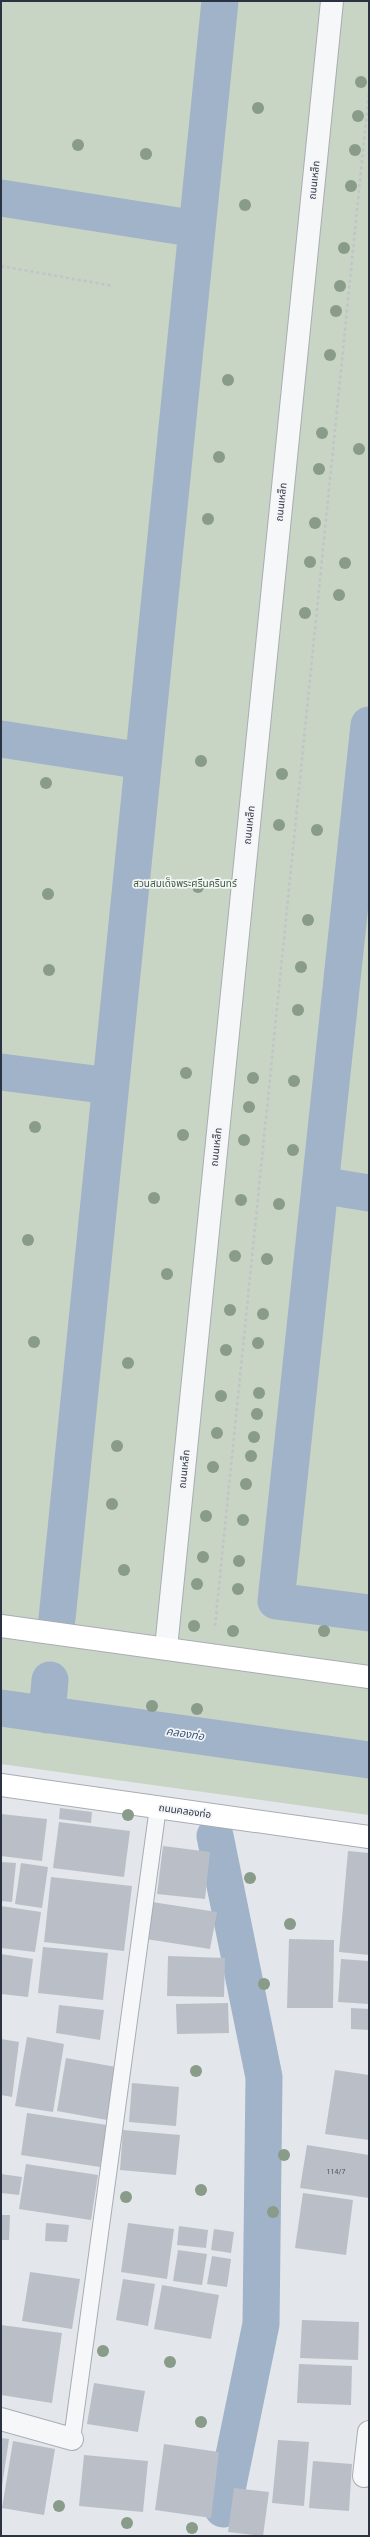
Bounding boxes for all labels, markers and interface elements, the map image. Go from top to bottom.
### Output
street label: ถนนเหล็ก [306,160,321,200]
street label: ถนนเหล็ก [273,482,288,522]
street label: ถนนเหล็ก [241,805,256,845]
park label: สวนสมเด็จพระศรีนครินทร์ [133,877,237,889]
street label: ถนนเหล็ก [208,1127,223,1167]
street label: ถนนเหล็ก [176,1449,191,1489]
water label: คลองท่อ [165,1725,206,1743]
street label: ถนนคลองท่อ [158,1801,212,1820]
house number: 114/7 [327,2167,345,2176]

